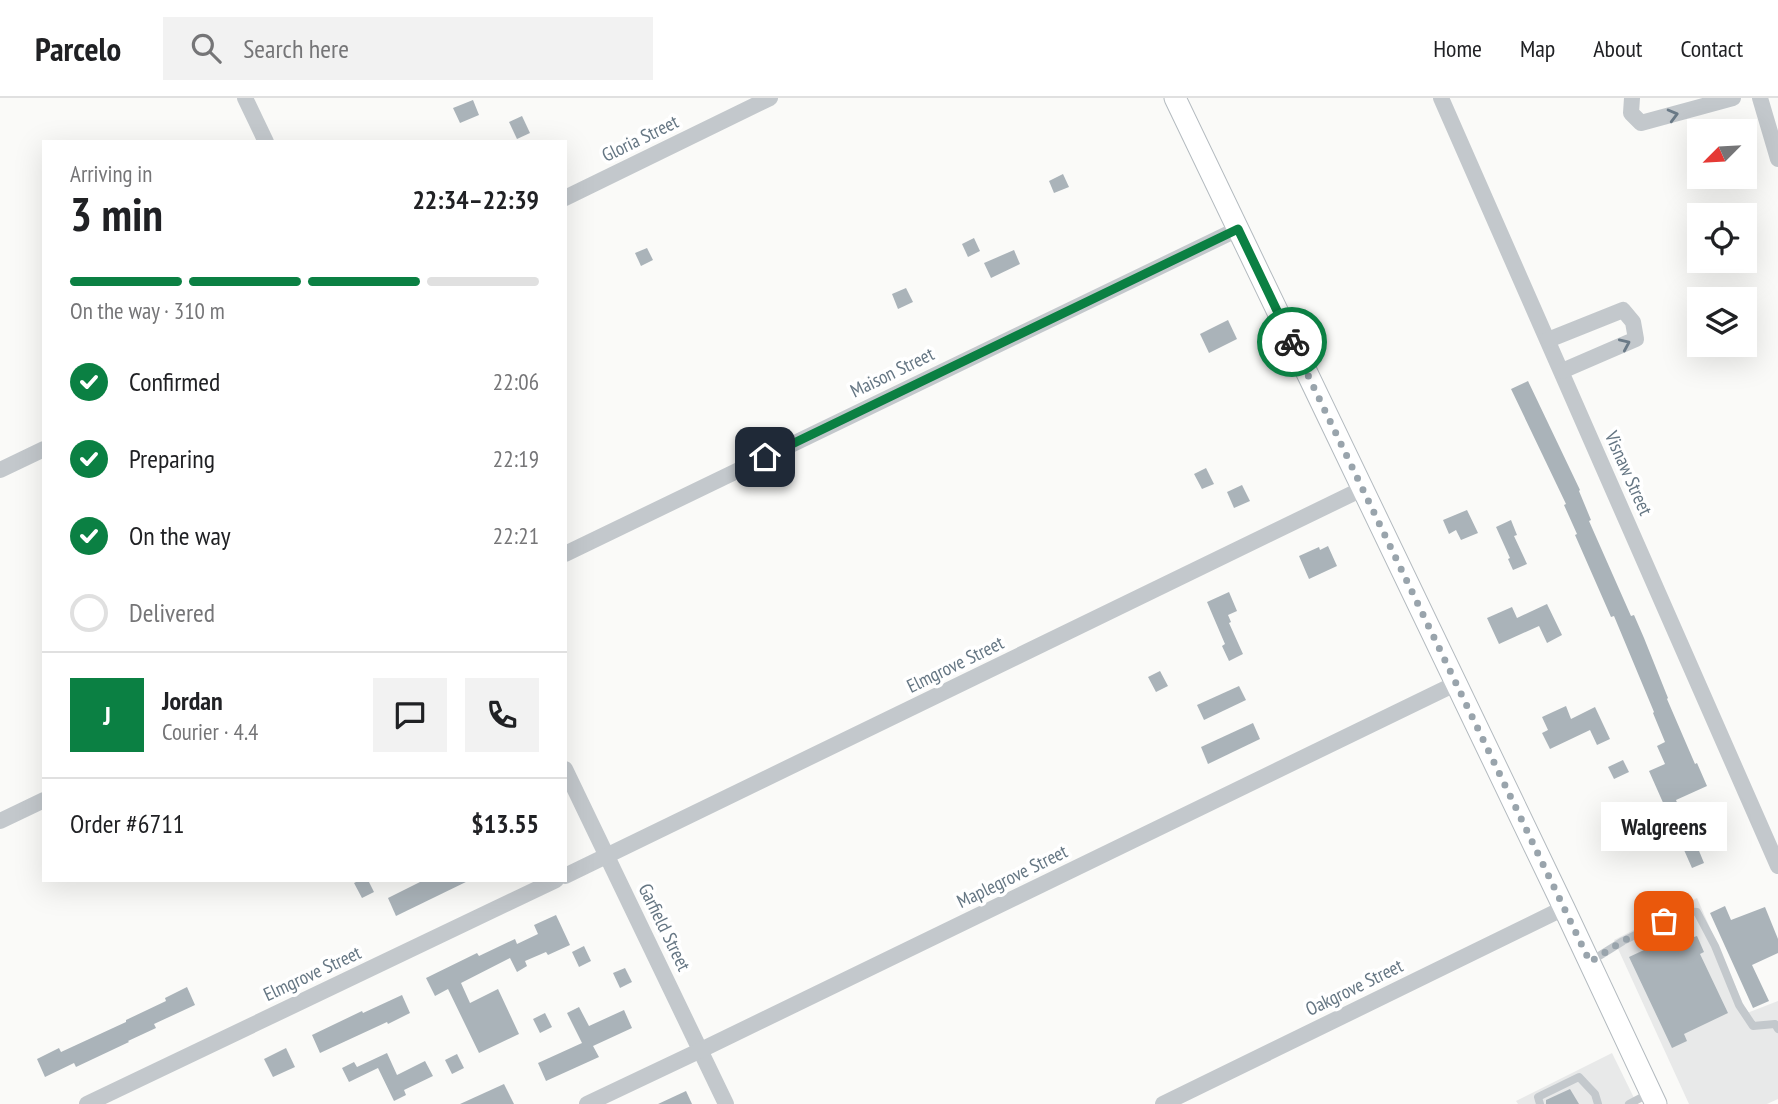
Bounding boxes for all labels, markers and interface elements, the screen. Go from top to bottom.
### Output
search box [163,17,653,80]
text: Parcelo [35,27,121,70]
icon: search [187,29,225,67]
text: Search here [243,32,349,65]
text: Home [1433,33,1482,64]
text: Map [1520,33,1555,64]
text: About [1593,33,1642,64]
text: Contact [1680,33,1743,64]
one-way arrow [1667,108,1679,123]
street label: Gloria Street [598,109,683,167]
north arrow [1687,119,1757,189]
map controls [1687,119,1757,357]
text: Arriving in [70,159,152,188]
text: 22:34–22:39 [412,183,539,216]
text: 3 min [70,184,163,244]
button: locate [1687,203,1757,273]
button: layers [1687,287,1757,357]
text: On the way · 310 m [70,296,225,325]
courier [1257,307,1327,377]
icon: bike [1273,323,1311,361]
one-way arrow [1617,338,1630,352]
street label: Maison Street [846,341,938,403]
icon: check [70,363,108,401]
text: Confirmed [129,365,220,398]
text: 22:06 [493,367,539,396]
street label: Visnaw Street [1599,426,1658,519]
pin [735,427,795,487]
icon: home [746,438,784,476]
icon: check [70,440,108,478]
text: Preparing [129,442,215,475]
text: 22:19 [493,444,539,473]
icon: check [70,517,108,555]
text: On the way [129,519,231,552]
text: 22:21 [493,521,539,550]
text: Delivered [129,596,215,629]
street label: Elmgrove Street [903,630,1008,698]
button: chat [373,678,447,752]
button: phone [465,678,539,752]
text: Jordan [162,684,223,717]
text: J [103,699,111,732]
text: Courier · 4.4 [162,717,258,746]
callout: Walgreens [1601,802,1727,851]
text: Order #6711 [70,807,185,840]
text: $13.55 [471,807,539,840]
text: Walgreens [1621,812,1707,841]
street label: Maplegrove Street [953,839,1072,913]
street label: Garfield Street [634,879,697,975]
pin [1634,891,1694,951]
icon: bag [1645,902,1683,940]
street label: Elmgrove Street [259,940,365,1006]
street label: Oakgrove Street [1301,953,1407,1021]

